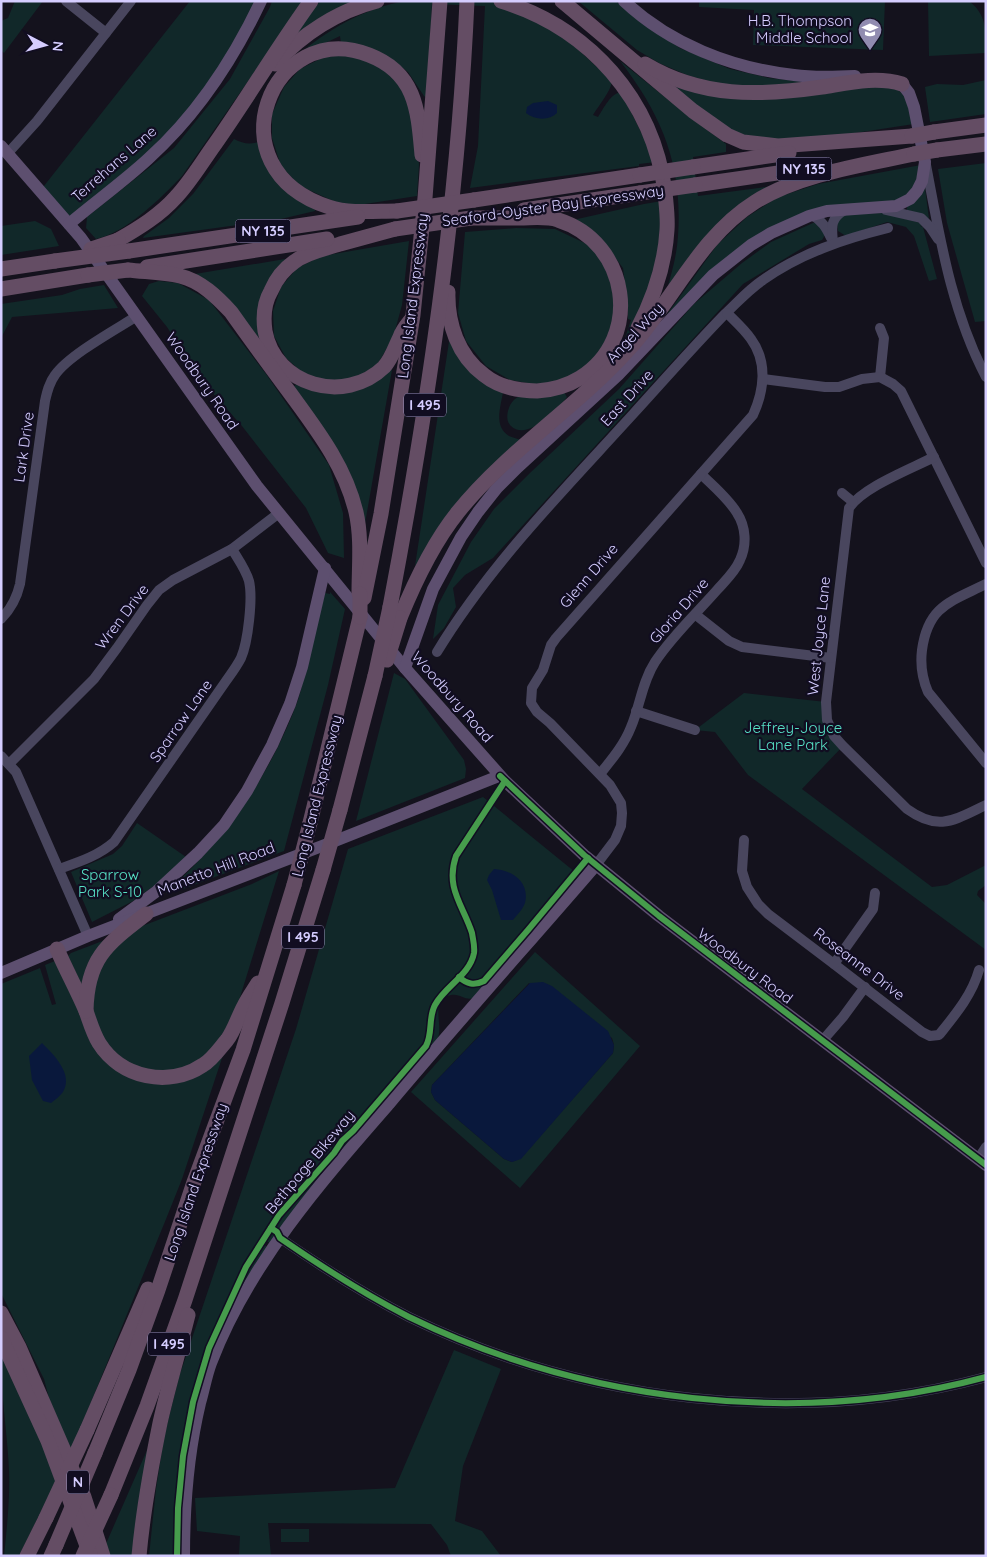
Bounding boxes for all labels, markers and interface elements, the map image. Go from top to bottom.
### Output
place label: H.B. Thompson Middle School [748,11,852,47]
school or university icon: H.B. Thompson Middle School [857,17,883,51]
north arrow [20,20,70,70]
text: N [48,40,67,52]
street label: Terrehans Lane [67,121,160,206]
road number: NY 135 [776,157,832,180]
street label: Seaford-Oyster Bay Expressway [441,181,665,230]
street label: Long Island Expressway [393,212,432,380]
road number: NY 135 [236,220,290,242]
street label: Angel Way [602,299,667,367]
street label: Woodbury Road [162,328,243,433]
street label: East Drive [596,365,657,430]
road number: I 495 [404,394,446,416]
street label: Lark Drive [9,410,38,483]
street label: Glenn Drive [555,539,622,612]
street label: Gloria Drive [645,574,712,647]
street label: West Joyce Lane [803,575,834,696]
street label: Wren Drive [91,580,152,653]
street label: Woodbury Road [408,647,497,746]
street label: Sparrow Lane [145,676,216,766]
street label: Long Island Expressway [287,713,346,879]
park label: Jeffrey-Joyce Lane Park [744,718,842,754]
street label: Manetto Hill Road [154,837,277,900]
park label: Sparrow Park S-10 [78,865,142,901]
street label: Woodbury Road [694,923,797,1008]
street label: Roseanne Drive [810,923,909,1004]
road number: I 495 [282,926,324,949]
street label: Long Island Expressway [159,1100,232,1263]
street label: Bethpage Bikeway [261,1106,359,1217]
road number: I 495 [148,1332,190,1356]
road number: N [67,1470,89,1494]

